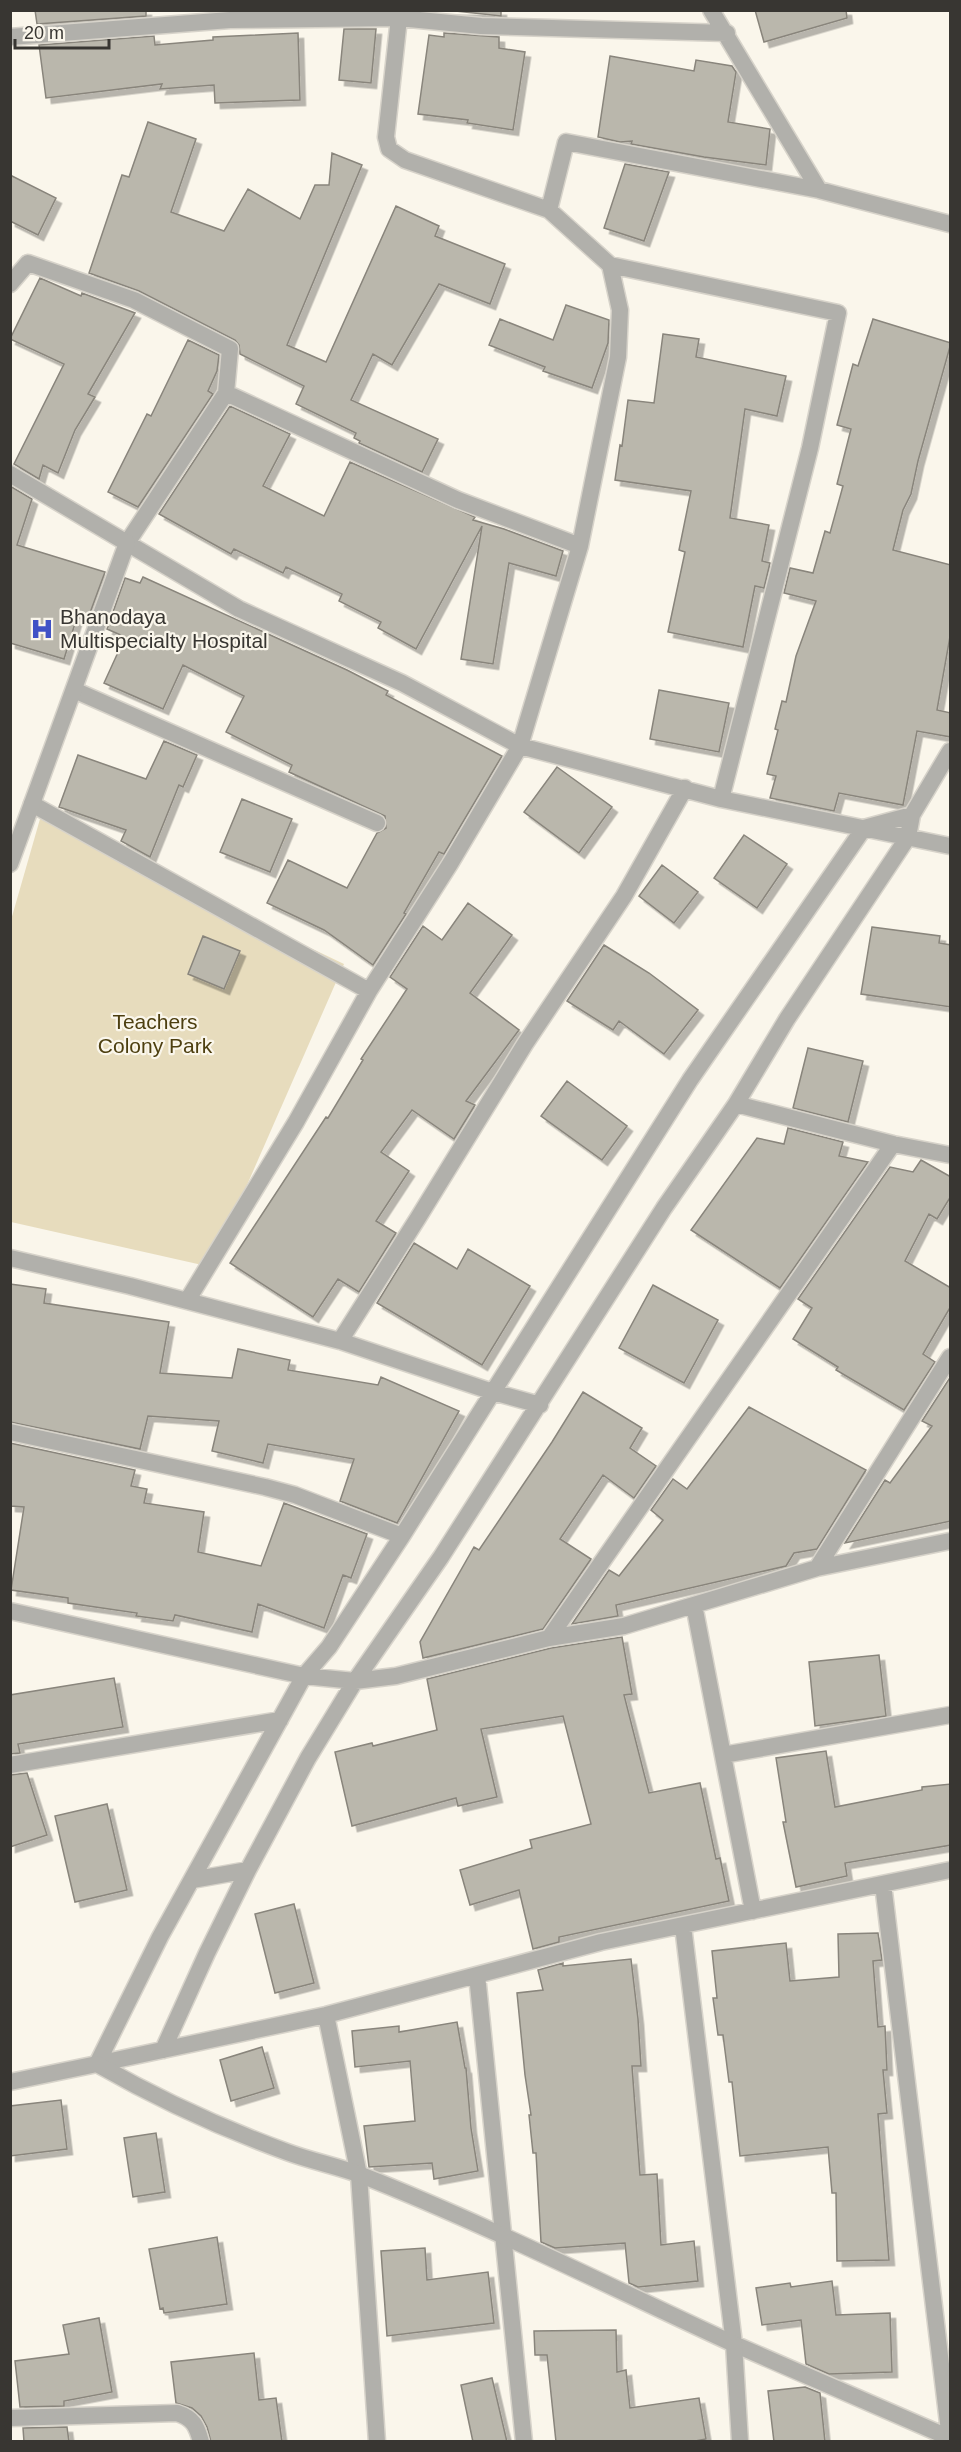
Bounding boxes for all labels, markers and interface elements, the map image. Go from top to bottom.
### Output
scale bar [15,12,110,50]
text: 20 m [24,23,64,43]
place label: Bhanodaya Multispecialty Hospital [60,605,268,652]
hospital icon: Bhanodaya Multispecialty Hospital [29,616,55,642]
park label: Teachers Colony Park [98,1010,213,1057]

